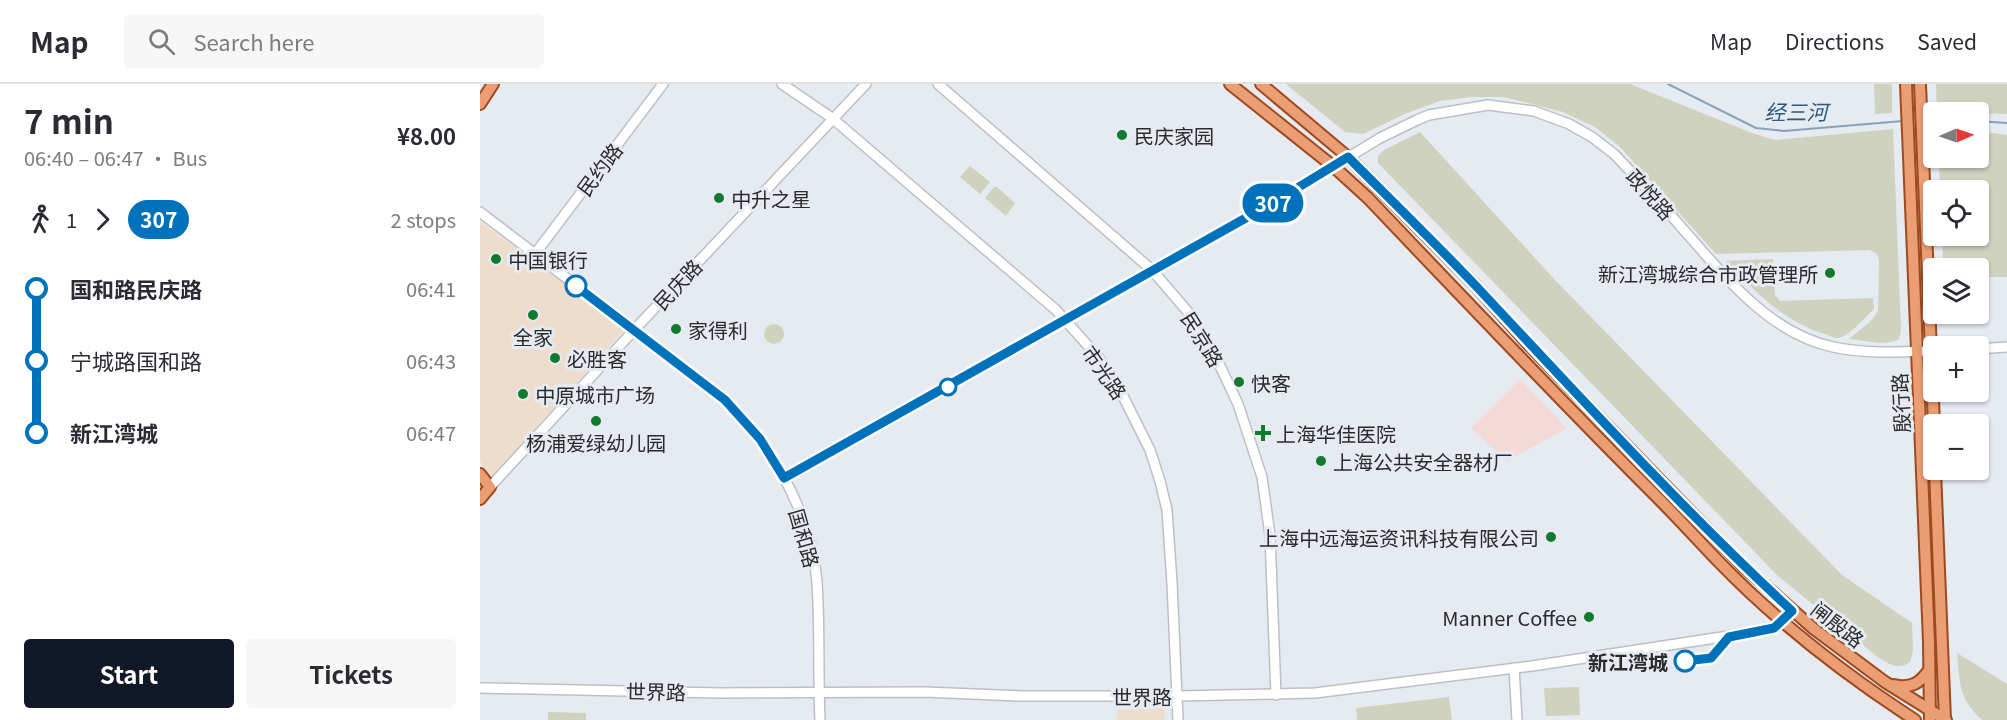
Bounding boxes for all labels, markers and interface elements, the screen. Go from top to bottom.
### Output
search box [124,14,544,68]
text: Map [30,21,88,61]
icon: search [145,25,178,58]
text: Search here [193,25,314,57]
text: Map [1710,26,1752,56]
text: Directions [1785,26,1884,56]
text: Saved [1917,26,1977,56]
text: 7 min [24,96,114,144]
water label: 经三河 [1765,96,1831,126]
north arrow [1923,102,1989,168]
map controls [1923,102,1989,480]
text: ¥8.00 [397,119,456,151]
place label: 民庆家园 [1134,121,1214,150]
marker: 民庆家园 [1115,128,1129,142]
street label: 民约路 [569,136,629,202]
text: 06:40 – 06:47 · Bus [24,143,207,172]
street label: 政悦路 [1620,162,1682,226]
button: locate [1923,180,1989,246]
place label: 中升之星 [731,184,811,213]
line badge: 307 [1238,184,1308,222]
text: 307 [1254,188,1292,218]
marker: 中升之星 [712,191,726,205]
icon: walk [24,203,57,236]
icon: forward [86,203,119,236]
text: 307 [140,204,177,234]
text: 1 [66,205,77,234]
text: 2 stops [391,205,456,234]
place label: 中国银行 [508,245,588,274]
marker: 中国银行 [489,252,503,266]
street label: 民庆路 [646,252,708,316]
button: layers [1923,258,1989,324]
place label: 新江湾城综合市政管理所 [1598,259,1818,288]
marker: 新江湾城综合市政管理所 [1823,266,1837,280]
text: 国和路民庆路 [70,272,202,304]
text: 06:41 [406,274,456,303]
unlabelled marker [565,275,587,297]
street label: 民京路 [1175,306,1231,372]
marker: 全家 [526,308,540,322]
place label: 家得利 [688,315,748,344]
place label: 全家 [513,322,553,351]
marker: 家得利 [669,322,683,336]
button: + [1923,336,1989,402]
street label: 市光路 [1076,339,1134,405]
text: 宁城路国和路 [70,344,202,376]
place label: 必胜客 [567,344,627,373]
text: 06:43 [406,346,456,375]
marker: 必胜客 [548,351,562,365]
place label: 快客 [1251,368,1291,397]
street label: 殷行路 [1884,372,1916,434]
marker: 快客 [1232,375,1246,389]
unlabelled marker [939,378,957,396]
place label: 中原城市广场 [535,380,655,409]
marker: 中原城市广场 [516,387,530,401]
marker: 杨浦爱绿幼儿园 [589,414,603,428]
button: − [1923,414,1989,480]
text: 新江湾城 [70,416,158,448]
text: 06:47 [406,418,456,447]
place label: 上海华佳医院 [1276,419,1396,448]
marker: 上海华佳医院 [1254,424,1272,442]
place label: 杨浦爱绿幼儿园 [526,428,666,457]
place label: 上海公共安全器材厂 [1333,447,1513,476]
marker: 上海公共安全器材厂 [1314,454,1328,468]
street label: 国和路 [783,505,827,571]
place label: 上海中远海运资讯科技有限公司 [1259,523,1539,552]
marker: 上海中远海运资讯科技有限公司 [1544,530,1558,544]
street label: 闸殷路 [1805,594,1871,654]
place label: Manner Coffee [1442,603,1577,632]
marker: Manner Coffee [1582,610,1596,624]
button: Start [24,639,234,708]
button: Tickets [246,639,456,708]
place label: 新江湾城 [1588,647,1668,676]
marker: 新江湾城 [1674,650,1696,672]
street label: 世界路 [626,676,686,706]
street label: 世界路 [1112,682,1172,711]

